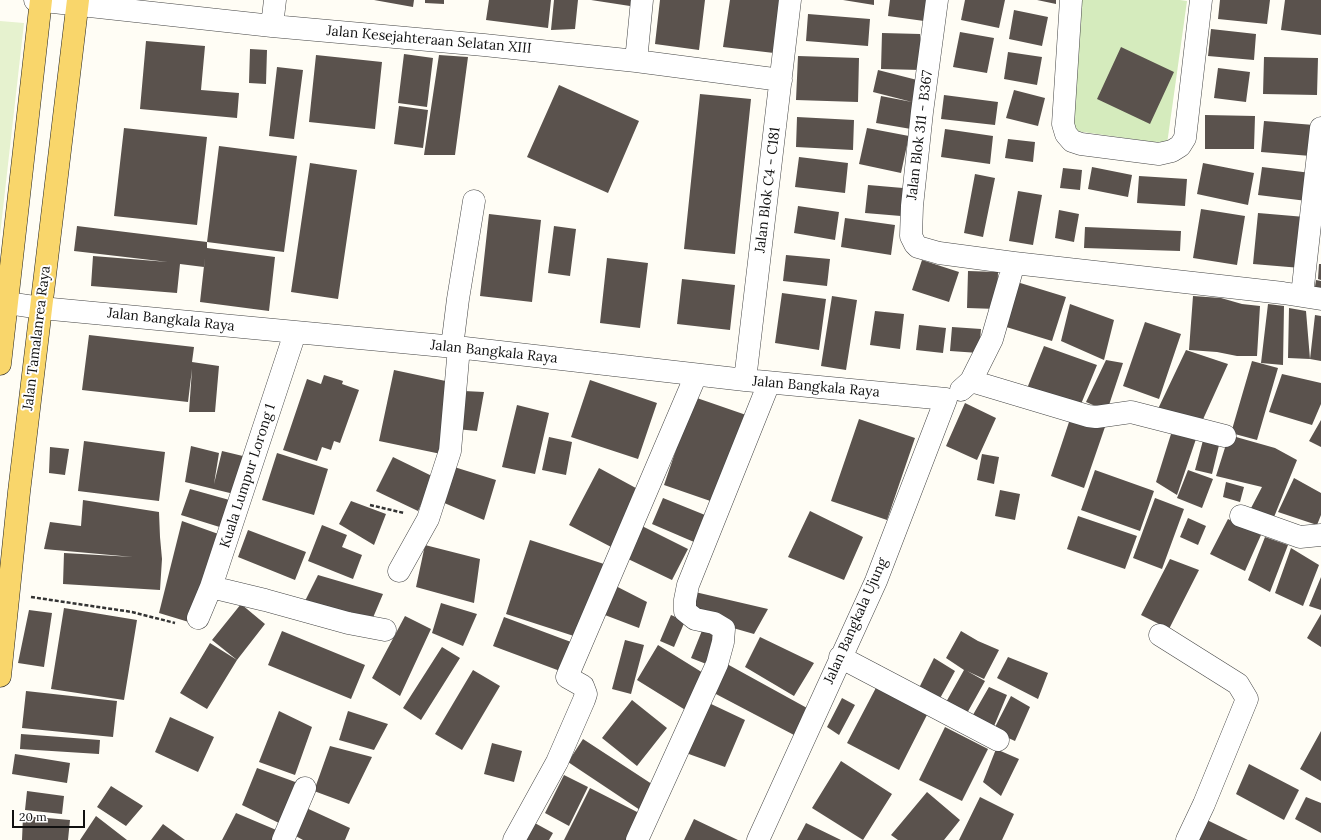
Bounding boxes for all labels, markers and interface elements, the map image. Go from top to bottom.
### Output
street label: Jalan Kesejahteraan Selatan XIII [326,23,532,57]
street label: Jalan Blok 311 - B367 [904,69,936,201]
street label: Jalan Blok C4 - C181 [752,126,784,254]
street label: Jalan Tamalanrea Raya [20,265,54,411]
street label: Jalan Bangkala Raya [107,305,235,335]
street label: Jalan Bangkala Raya [430,337,558,367]
street label: Jalan Bangkala Raya [752,373,880,401]
street label: Kuala Lumpur Lorong 1 [217,402,279,550]
street label: Jalan Bangkala Ujung [821,555,891,687]
scale bar [14,802,87,828]
text: 20 m [19,809,47,824]

